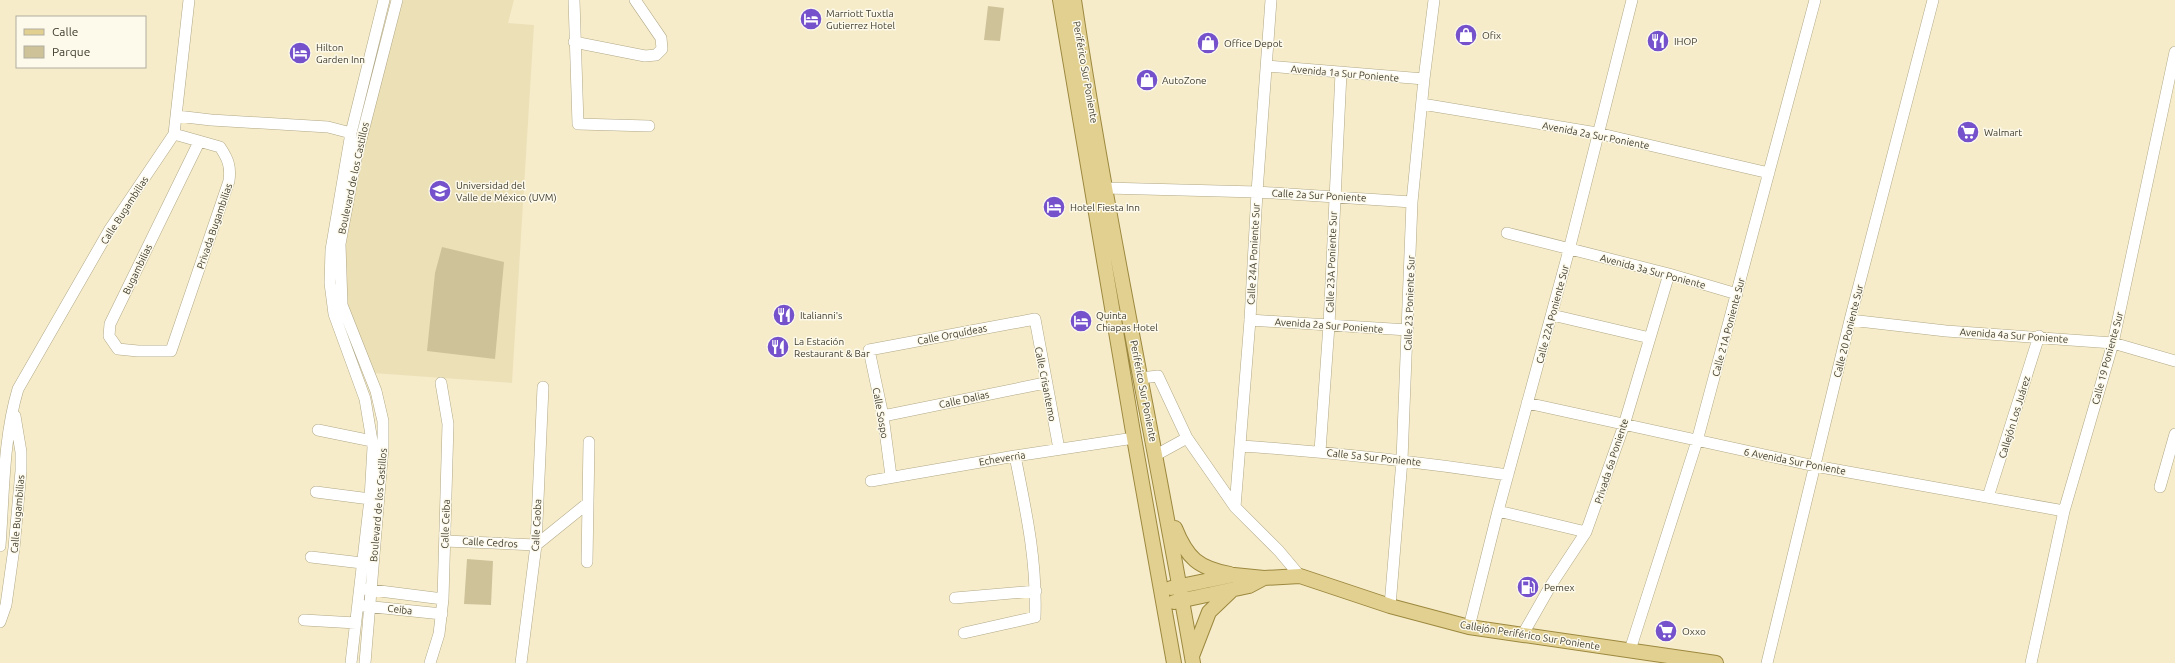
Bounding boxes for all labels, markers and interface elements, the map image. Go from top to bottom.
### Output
hotel icon: Marriott Tuxtla Gutierrez Hotel [798,6,824,32]
place label: Marriott Tuxtla Gutierrez Hotel [826,8,895,31]
legend [16,16,146,68]
street label: Periférico Sur Poniente [1071,20,1100,124]
shop icon: Ofix [1453,22,1479,48]
text: Calle [52,25,78,38]
restaurant icon: IHOP [1645,28,1671,54]
shop icon: Office Depot [1195,30,1221,56]
place label: Ofix [1482,30,1501,41]
place label: IHOP [1674,36,1697,47]
place label: Office Depot [1224,38,1283,49]
hotel icon: Hilton Garden Inn [287,40,313,66]
place label: Hilton Garden Inn [316,42,365,65]
text: Parque [52,45,90,58]
street label: Avenida 1a Sur Poniente [1290,63,1400,84]
shop icon: AutoZone [1134,67,1160,93]
place label: AutoZone [1162,75,1207,86]
supermarket icon: Walmart [1955,119,1981,145]
street label: Avenida 2a Sur Poniente [1541,120,1650,151]
street label: Boulevard de los Castillos [336,121,371,235]
place label: Walmart [1984,127,2022,138]
street label: Calle Bugambilias [98,174,150,246]
school or university icon: Universidad del Valle de México (UVM) [427,178,453,204]
place label: Universidad del Valle de México (UVM) [456,180,557,203]
street label: Privada Bugambilias [195,182,234,270]
street label: Calle 2a Sur Poniente [1271,188,1367,203]
hotel icon: Hotel Fiesta Inn [1041,194,1067,220]
place label: Hotel Fiesta Inn [1070,202,1140,213]
street label: Calle 24A Poniente Sur [1245,203,1262,305]
street label: Calle 23A Poniente Sur [1324,211,1339,313]
street label: Bugambilias [121,242,154,296]
street label: Avenida 3a Sur Poniente [1599,252,1707,291]
street label: Calle 23 Poniente Sur [1402,255,1417,351]
street label: Calle 22A Poniente Sur [1534,263,1571,365]
street label: Calle 21A Poniente Sur [1710,276,1747,378]
street label: Calle 20 Poniente Sur [1832,283,1865,379]
restaurant icon: Italianni's [771,302,797,328]
hotel icon: Quinta Chiapas Hotel [1068,308,1094,334]
place label: Italianni's [800,310,842,321]
place label: Quinta Chiapas Hotel [1096,310,1158,333]
street label: Calle 19 Poniente Sur [2090,310,2125,406]
street label: Avenida 2a Sur Poniente [1274,316,1384,335]
street label: Calle Orquídeas [916,322,988,347]
street label: Avenida 4a Sur Poniente [1959,326,2069,345]
restaurant icon: La Estación Restaurant & Bar [765,334,791,360]
place label: La Estación Restaurant & Bar [794,336,870,359]
street label: Periférico Sur Poniente [1128,339,1159,443]
street label: Calle Crisantemo [1033,346,1058,422]
street label: Callejón Los Juárez [1997,374,2032,460]
street label: Calle Sospo [871,387,890,440]
street label: Calle Dalias [938,389,990,410]
street label: Privada 6a Poniente [1592,417,1630,505]
street label: 6 Avenida Sur Poniente [1743,446,1847,477]
street label: Calle 5a Sur Poniente [1326,447,1422,468]
street label: Boulevard de los Castillos [368,448,389,562]
street label: Echeverria [978,449,1026,468]
street label: Calle Bugambilias [9,474,26,554]
street label: Calle Ceiba [439,499,452,549]
street label: Calle Caoba [530,499,543,552]
street label: Calle Cedros [462,536,518,549]
fuel station icon: Pemex [1515,574,1541,600]
place label: Pemex [1544,582,1575,593]
street label: Ceiba [387,603,413,616]
supermarket icon: Oxxo [1653,618,1679,644]
street label: Callejón Periférico Sur Poniente [1459,619,1601,652]
place label: Oxxo [1682,626,1706,637]

